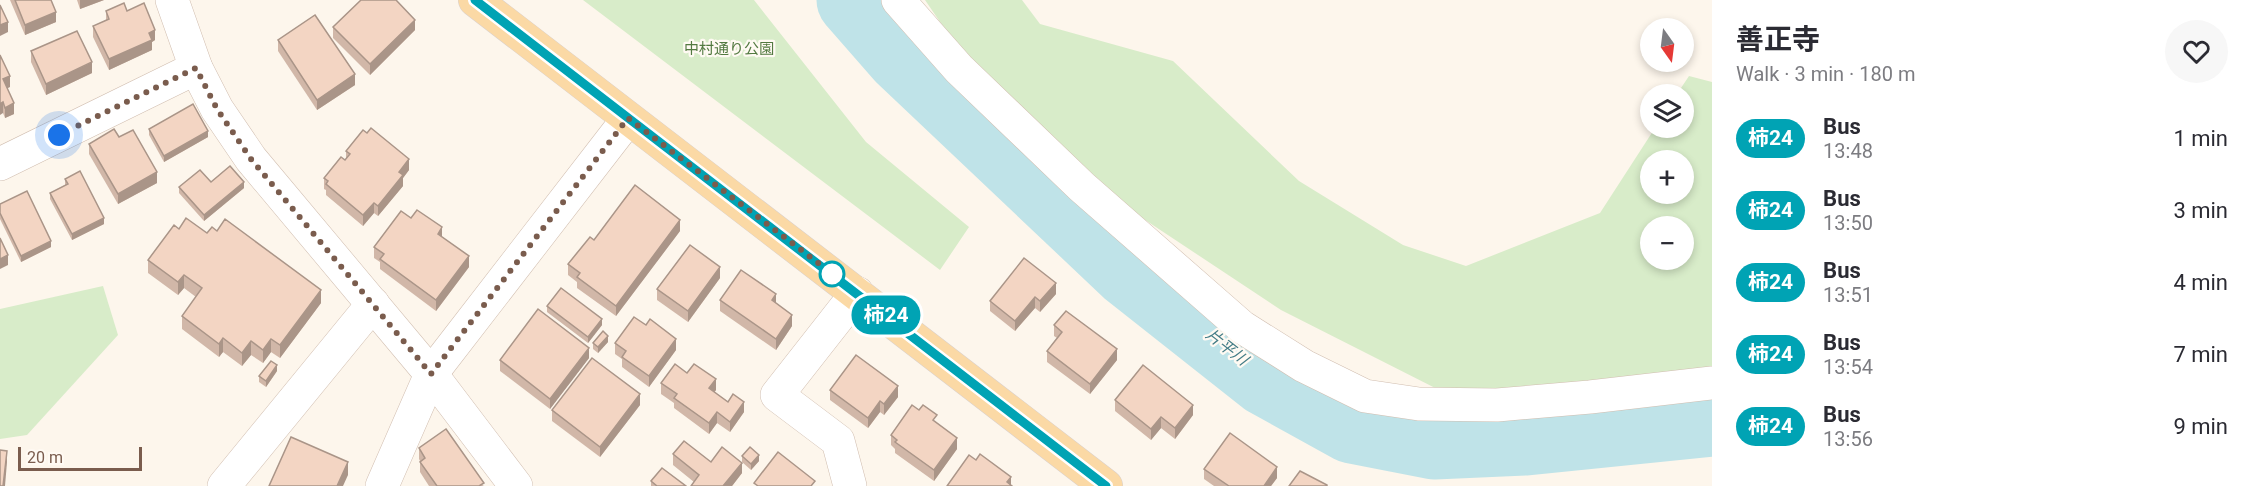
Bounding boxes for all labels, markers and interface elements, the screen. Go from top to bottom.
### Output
north arrow [1640,18,1694,72]
map controls [1640,18,1694,270]
button: heart [2165,20,2228,83]
text: 善正寺 [1736,23,1820,56]
park label: 中村通り公園 [684,40,774,58]
text: Walk · 3 min · 180 m [1736,62,1915,86]
button: layers [1640,84,1694,138]
text: Bus [1823,114,1861,139]
your location [44,120,74,150]
text: 柿24 [1748,126,1793,150]
text: 1 min [2173,126,2228,151]
text: 13:48 [1823,139,1873,163]
button: + [1640,150,1694,204]
text: Bus [1823,186,1861,211]
text: 柿24 [1748,198,1793,222]
text: 3 min [2173,198,2228,223]
text: 13:50 [1823,211,1873,235]
button: − [1640,216,1694,270]
text: Bus [1823,258,1861,283]
unlabelled marker [819,261,845,287]
text: 柿24 [1748,270,1793,294]
text: 4 min [2173,270,2228,295]
text: 13:51 [1823,283,1873,307]
line badge: 柿24 [852,296,920,334]
text: 柿24 [863,303,909,327]
water label: 片平川 [1202,325,1253,370]
text: Bus [1823,330,1861,355]
text: 柿24 [1748,342,1793,366]
text: 7 min [2173,342,2228,367]
text: 13:54 [1823,355,1873,379]
text: Bus [1823,402,1861,427]
text: 柿24 [1748,414,1793,438]
text: 9 min [2173,414,2228,439]
text: 13:56 [1823,427,1873,451]
scale bar [18,444,142,472]
text: 20 m [27,448,63,467]

